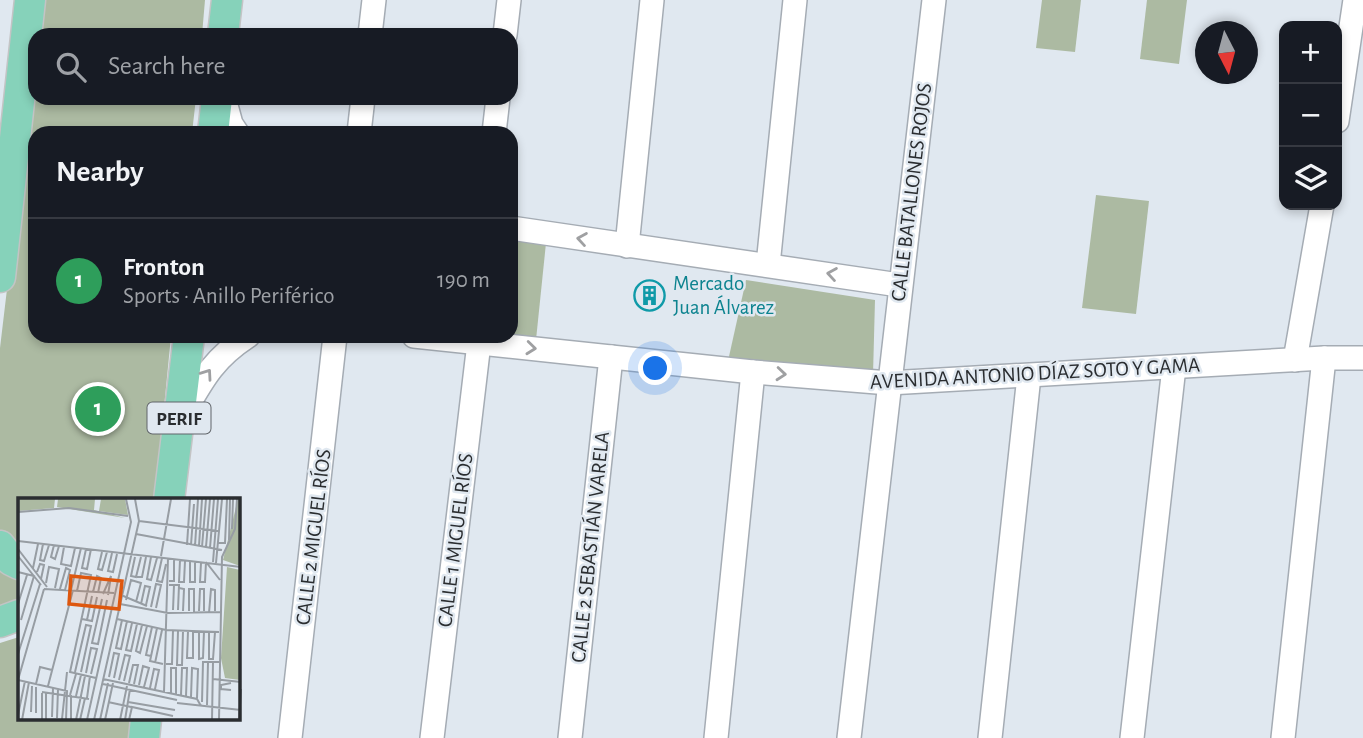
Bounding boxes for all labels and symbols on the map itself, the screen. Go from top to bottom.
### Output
north arrow [1195,21,1258,84]
street label: CALLE BATALLONES ROJOS [888,82,935,302]
one-way arrow [576,232,588,247]
one-way arrow [826,267,838,282]
place label: Mercado Juan Álvarez [673,273,774,318]
building icon: Mercado Juan Álvarez [633,278,667,312]
one-way arrow [525,341,537,356]
your location [638,351,672,385]
street label: AVENIDA ANTONIO DÍAZ SOTO Y GAMA [869,352,1201,393]
one-way arrow [776,366,787,381]
one-way arrow [199,369,211,382]
pin: 1 [75,383,121,435]
road number: PERIF [148,402,210,434]
street label: CALLE 2 SEBASTIÁN VARELA [566,430,613,664]
street label: CALLE 2 MIGUEL RÍOS [290,448,335,626]
street label: CALLE 1 MIGUEL RÍOS [432,452,477,628]
inset map [18,498,240,720]

